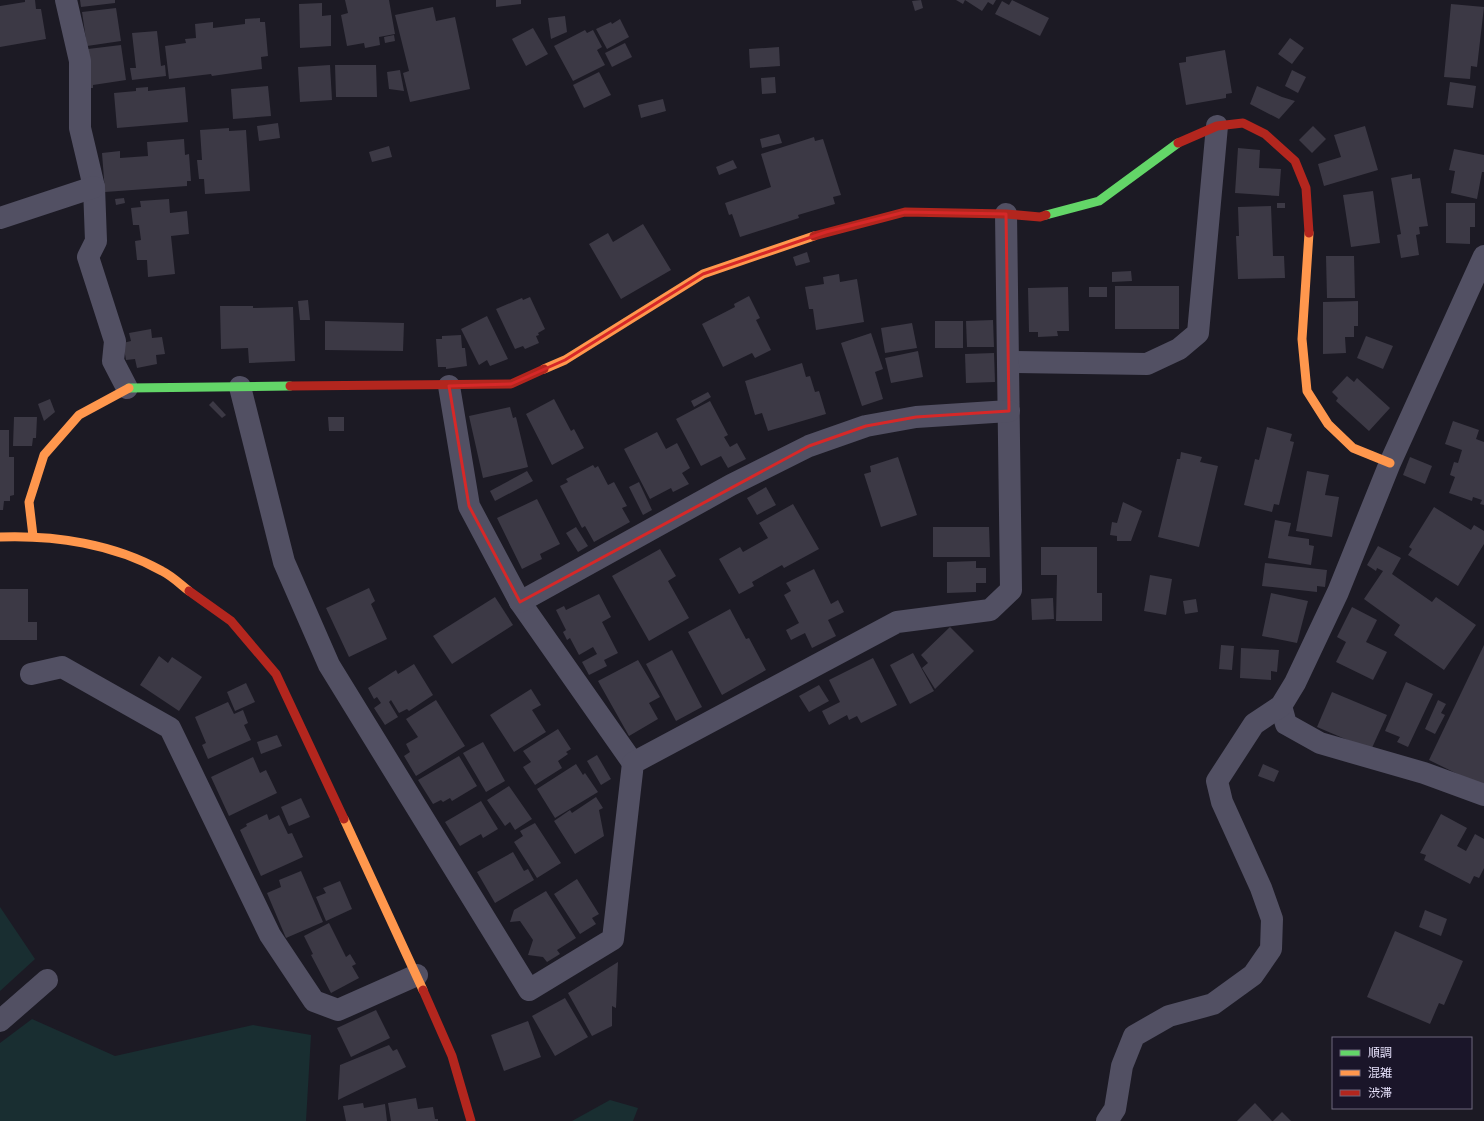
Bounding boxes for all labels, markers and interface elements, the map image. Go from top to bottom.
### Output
legend [1332,1037,1472,1109]
text: 順調 [1368,1045,1392,1060]
text: 混雑 [1368,1065,1392,1080]
text: 渋滞 [1368,1085,1392,1100]

